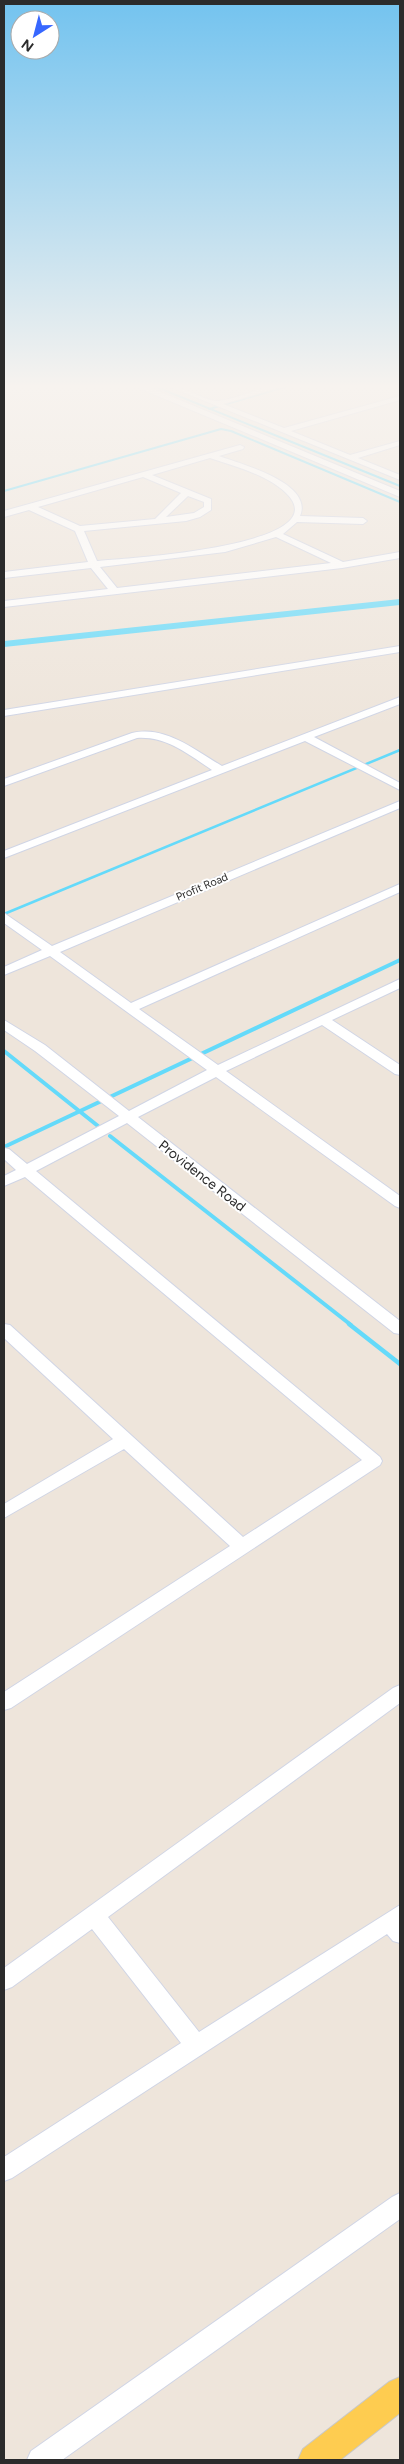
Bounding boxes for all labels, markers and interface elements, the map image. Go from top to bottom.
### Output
north arrow [10,10,60,60]
text: N [18,35,37,55]
street label: Profit Road [174,870,230,904]
street label: Providence Road [155,1137,249,1215]

